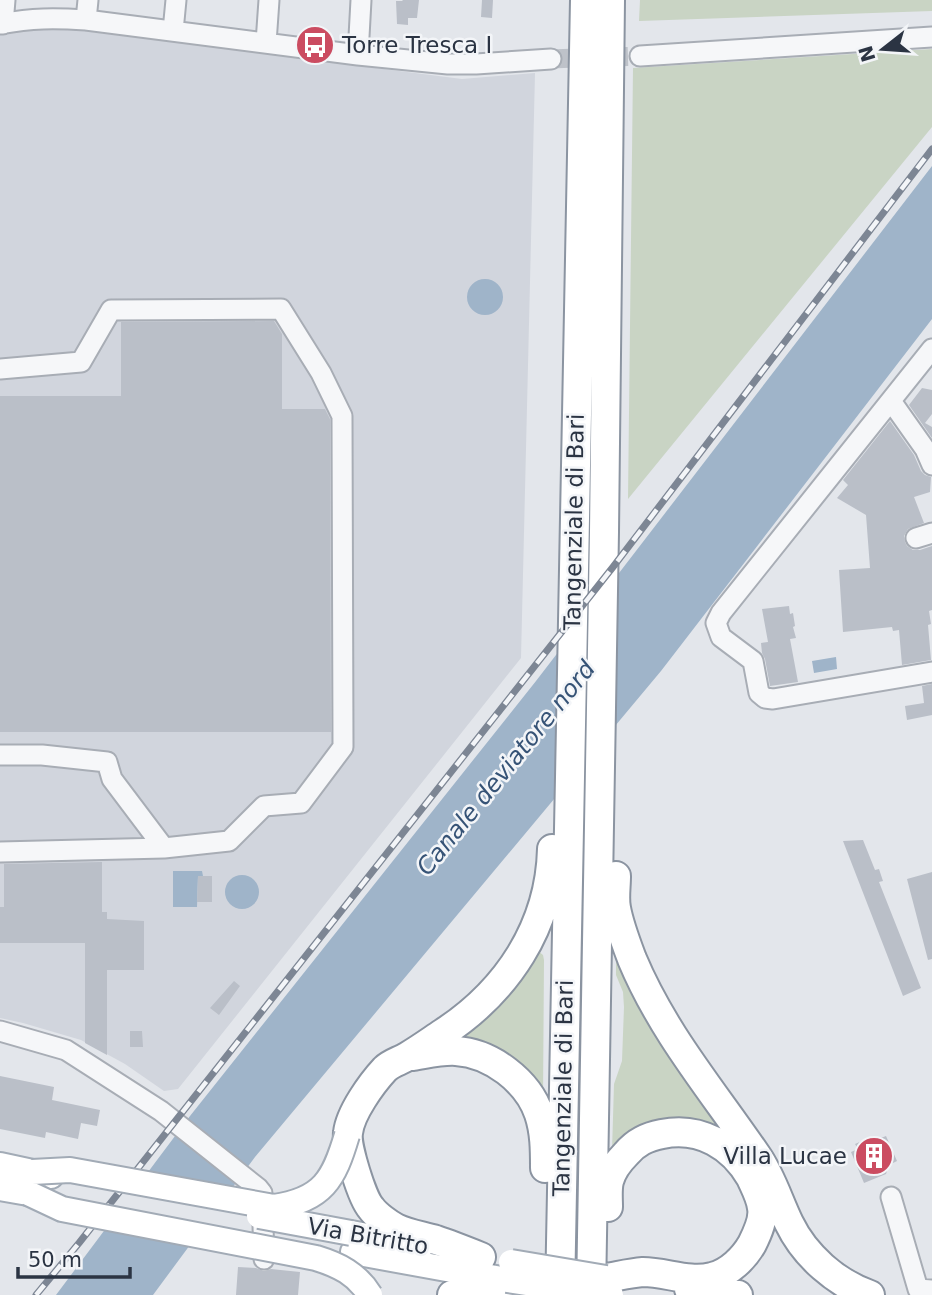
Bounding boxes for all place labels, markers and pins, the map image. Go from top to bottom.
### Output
bus stop icon: Torre Tresca I [294,24,336,66]
place label: Torre Tresca I [341,32,492,58]
building icon: Villa Lucae [853,1135,895,1177]
place label: Villa Lucae [723,1143,847,1169]

